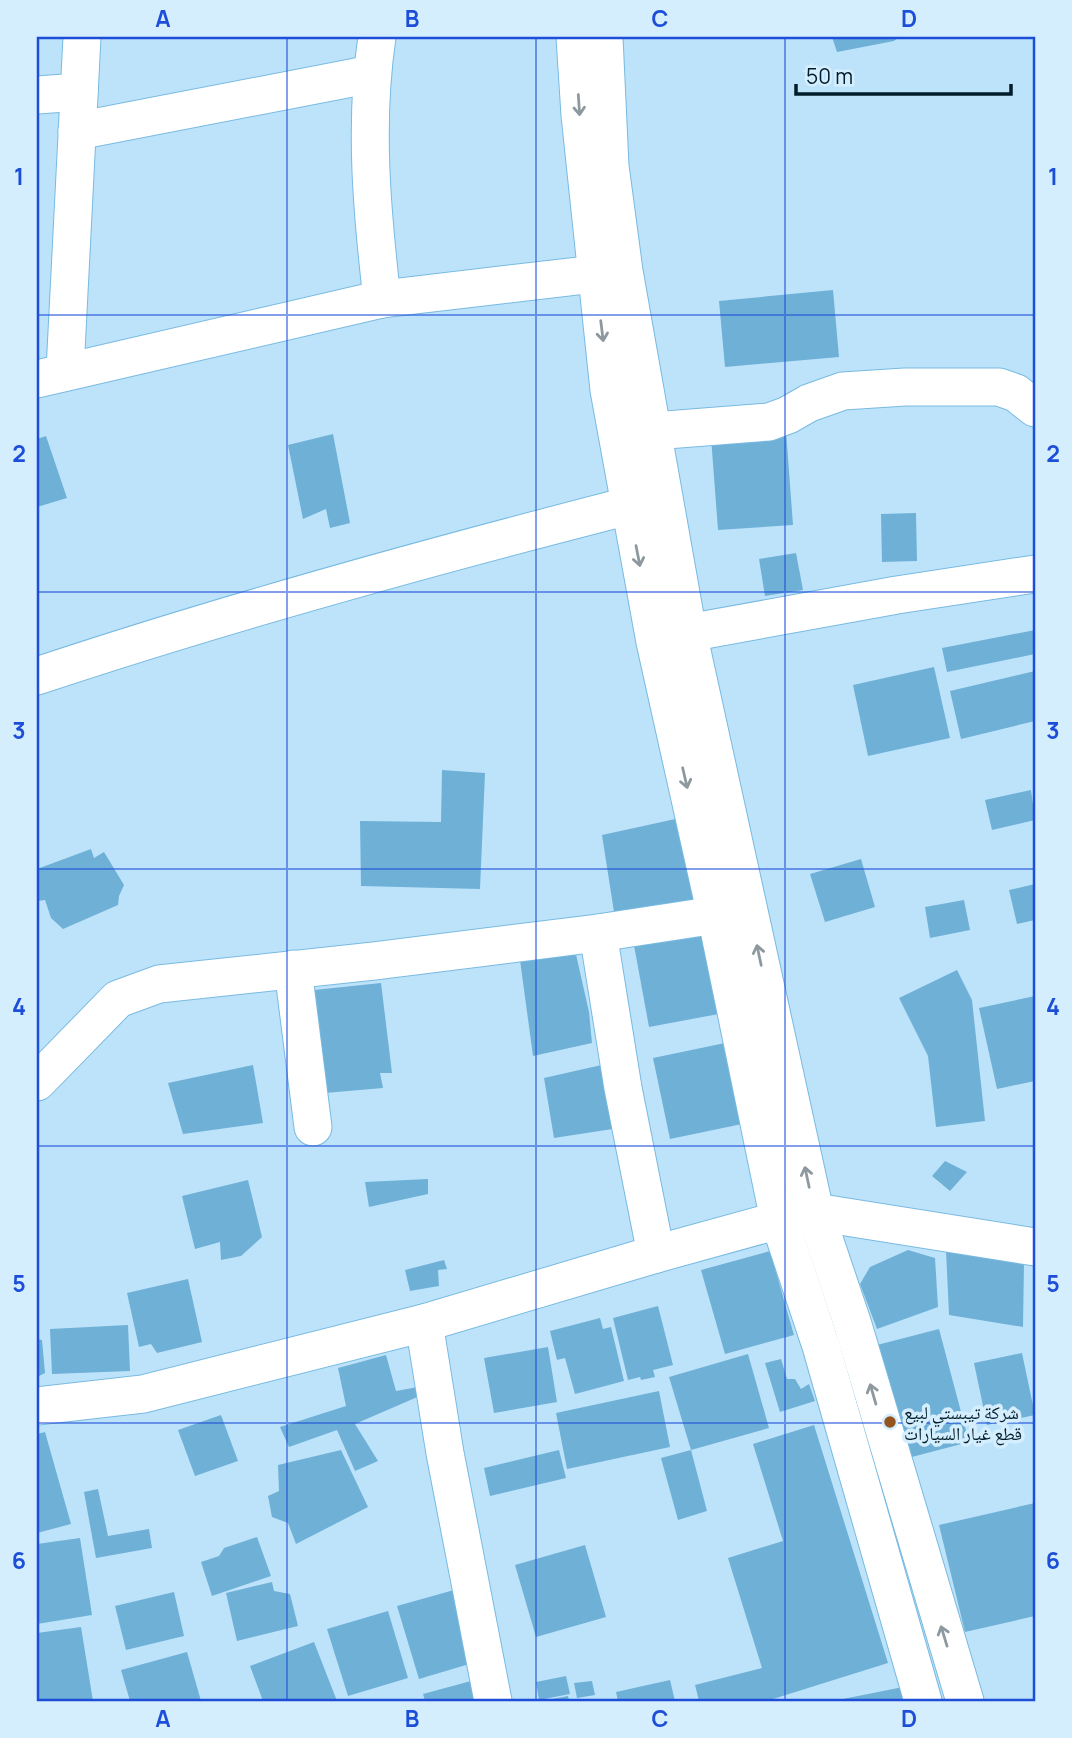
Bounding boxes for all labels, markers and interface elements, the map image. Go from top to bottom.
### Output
text: A [155,2,171,34]
text: B [405,2,419,34]
text: C [652,2,669,34]
text: D [901,2,917,34]
scale bar [796,52,1011,96]
text: 50 m [806,62,853,90]
one-way arrow [573,93,586,116]
text: 1 [14,160,24,192]
text: 1 [1048,160,1058,192]
one-way arrow [595,319,608,342]
text: 2 [12,437,26,469]
text: 2 [1046,437,1060,469]
one-way arrow [632,544,645,567]
text: 3 [12,714,26,746]
text: 3 [1046,714,1060,746]
one-way arrow [679,766,693,789]
one-way arrow [751,944,764,966]
text: 4 [12,990,26,1022]
text: 4 [1046,990,1060,1022]
one-way arrow [800,1166,814,1189]
text: 5 [12,1267,26,1299]
text: 5 [1046,1267,1060,1299]
one-way arrow [866,1384,879,1406]
place label: شركة تيبستي لبيع قطع غيار السيارات [904,1400,1022,1446]
marker: شركة تيبستي لبيع قطع غيار السيارات [882,1414,898,1430]
text: 6 [12,1544,26,1576]
text: 6 [1046,1544,1060,1576]
one-way arrow [936,1626,949,1648]
text: A [155,1702,171,1734]
text: B [405,1702,419,1734]
text: C [652,1702,669,1734]
text: D [901,1702,917,1734]

